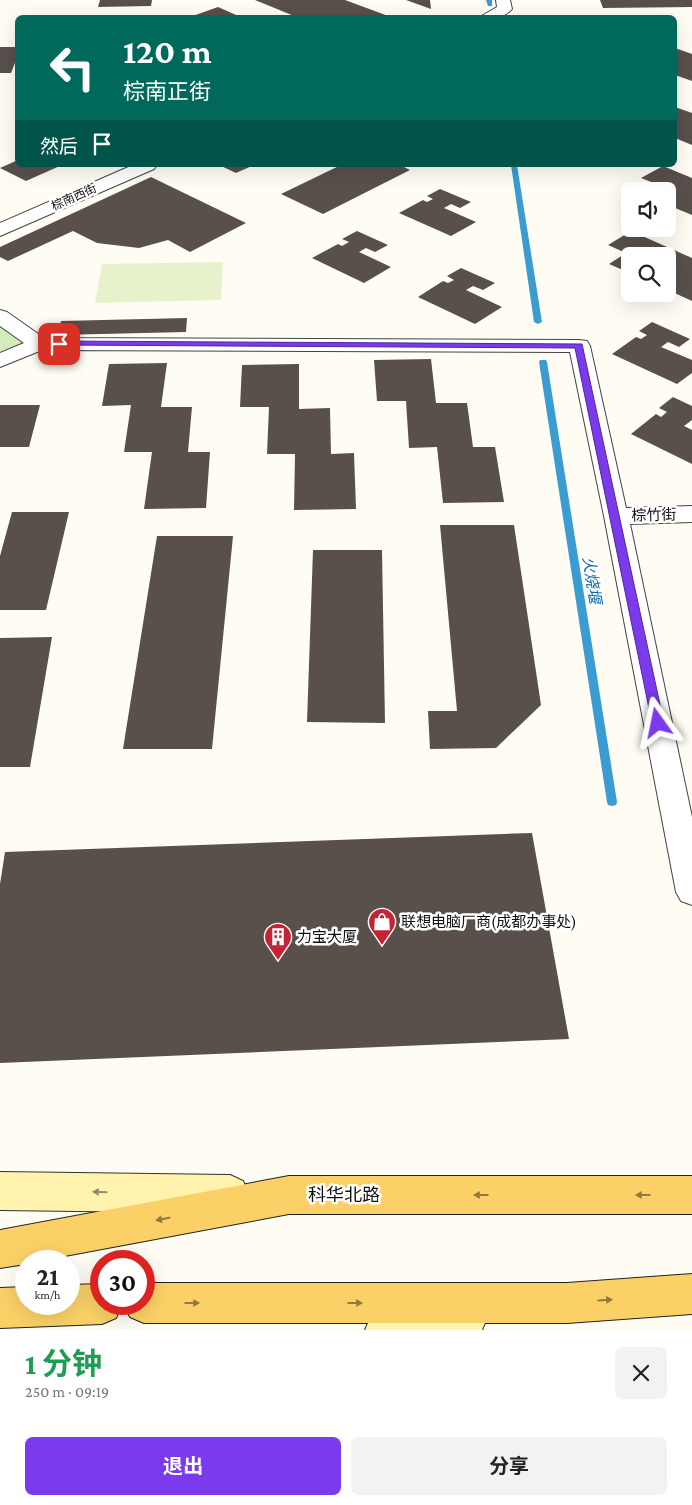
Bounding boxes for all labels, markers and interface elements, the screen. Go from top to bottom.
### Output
text: 120 m [123,32,212,71]
icon: left [40,35,105,100]
text: 棕南正街 [123,79,211,104]
icon: arrive [88,130,116,158]
text: 然后 [40,136,78,157]
street label: 棕南西街 [49,181,99,213]
map controls [621,182,676,302]
button: sound [621,182,676,237]
button: search [621,247,676,302]
pin [38,323,80,365]
icon: arrive [45,330,73,358]
street label: 棕竹街 [631,506,677,523]
water label: 火烧堰 [580,555,605,608]
position arrow [631,696,683,748]
shop icon: 联想电脑厂商(成都办事处) [367,907,397,946]
place label: 联想电脑厂商(成都办事处) [401,914,577,931]
building icon: 力宝大厦 [263,922,293,961]
place label: 力宝大厦 [297,929,357,945]
street label: 科华北路 [308,1185,380,1205]
one-way arrow [92,1188,108,1196]
one-way arrow [473,1191,489,1199]
one-way arrow [635,1191,651,1199]
one-way arrow [155,1215,171,1223]
speed limit sign: 30 [90,1250,155,1315]
text: 21 [36,1263,59,1290]
text: km/h [35,1288,60,1302]
one-way arrow [597,1296,613,1304]
one-way arrow [185,1299,201,1307]
one-way arrow [347,1299,363,1307]
text: 1 分钟 [25,1347,102,1380]
button: close [615,1347,667,1399]
text: 250 m · 09:19 [25,1383,109,1400]
button: 退出 [25,1437,341,1495]
button: 分享 [351,1437,667,1495]

